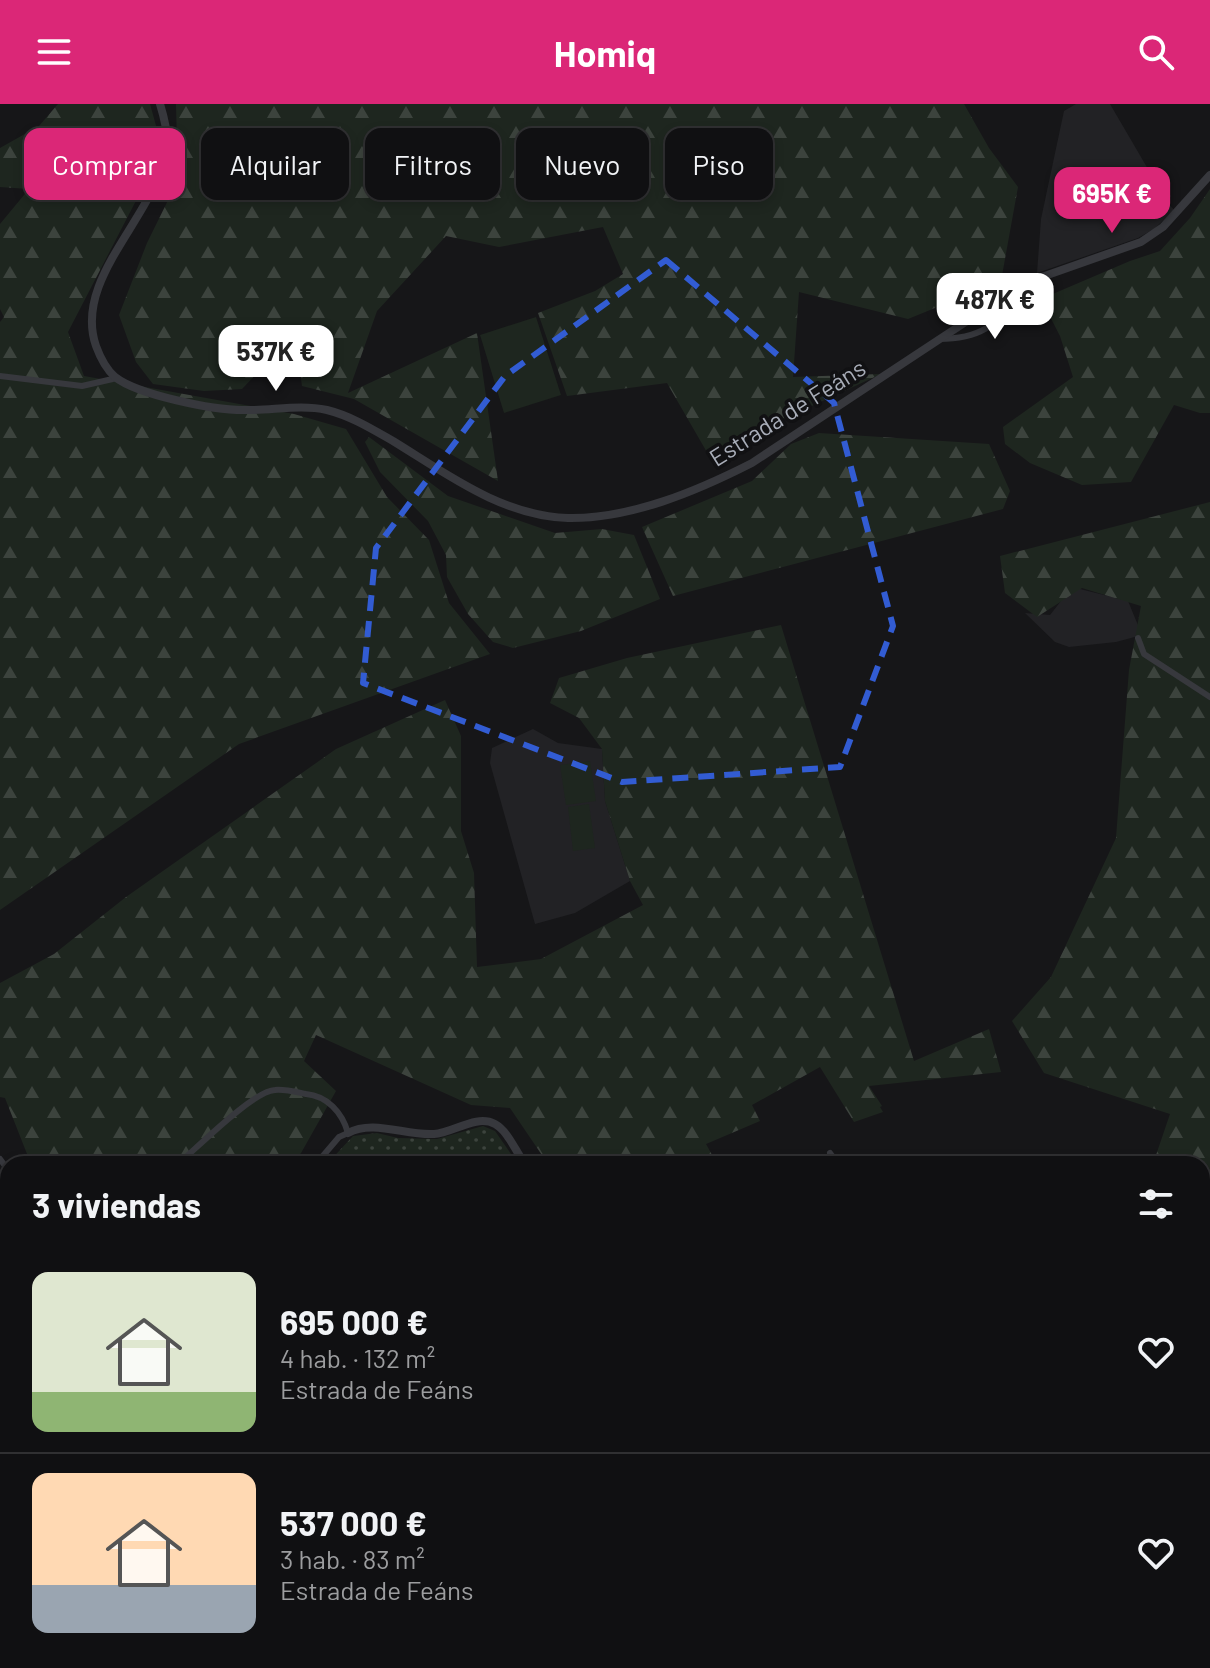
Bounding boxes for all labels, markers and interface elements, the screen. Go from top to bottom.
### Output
icon: menu [32,30,76,74]
icon: search [1134,30,1178,74]
text: Homiq [554,31,656,74]
chip: Comprar [24,128,185,200]
chip: Alquilar [201,128,349,200]
chip: Filtros [365,128,500,200]
chip: Nuevo [516,128,649,200]
chip: Piso [665,128,773,200]
pin: 695K € [1047,167,1177,235]
text: 695K € [1072,177,1152,208]
pin: 487K € [930,273,1060,341]
text: 487K € [955,283,1035,314]
pin: 537K € [211,325,341,393]
text: 537K € [237,335,315,366]
street label: Estrada de Feáns [704,352,870,472]
icon: filters [1134,1182,1178,1226]
text: 3 viviendas [32,1184,201,1225]
text: 695 000 € [280,1301,428,1342]
icon: home [96,1304,192,1400]
icon: heart [1134,1330,1178,1374]
text: 4 hab. · 132 m² [280,1342,435,1373]
text: Estrada de Feáns [280,1373,474,1404]
text: 537 000 € [280,1502,427,1543]
icon: home [96,1505,192,1601]
icon: heart [1134,1531,1178,1575]
text: 3 hab. · 83 m² [280,1543,425,1574]
text: Estrada de Feáns [280,1574,474,1605]

